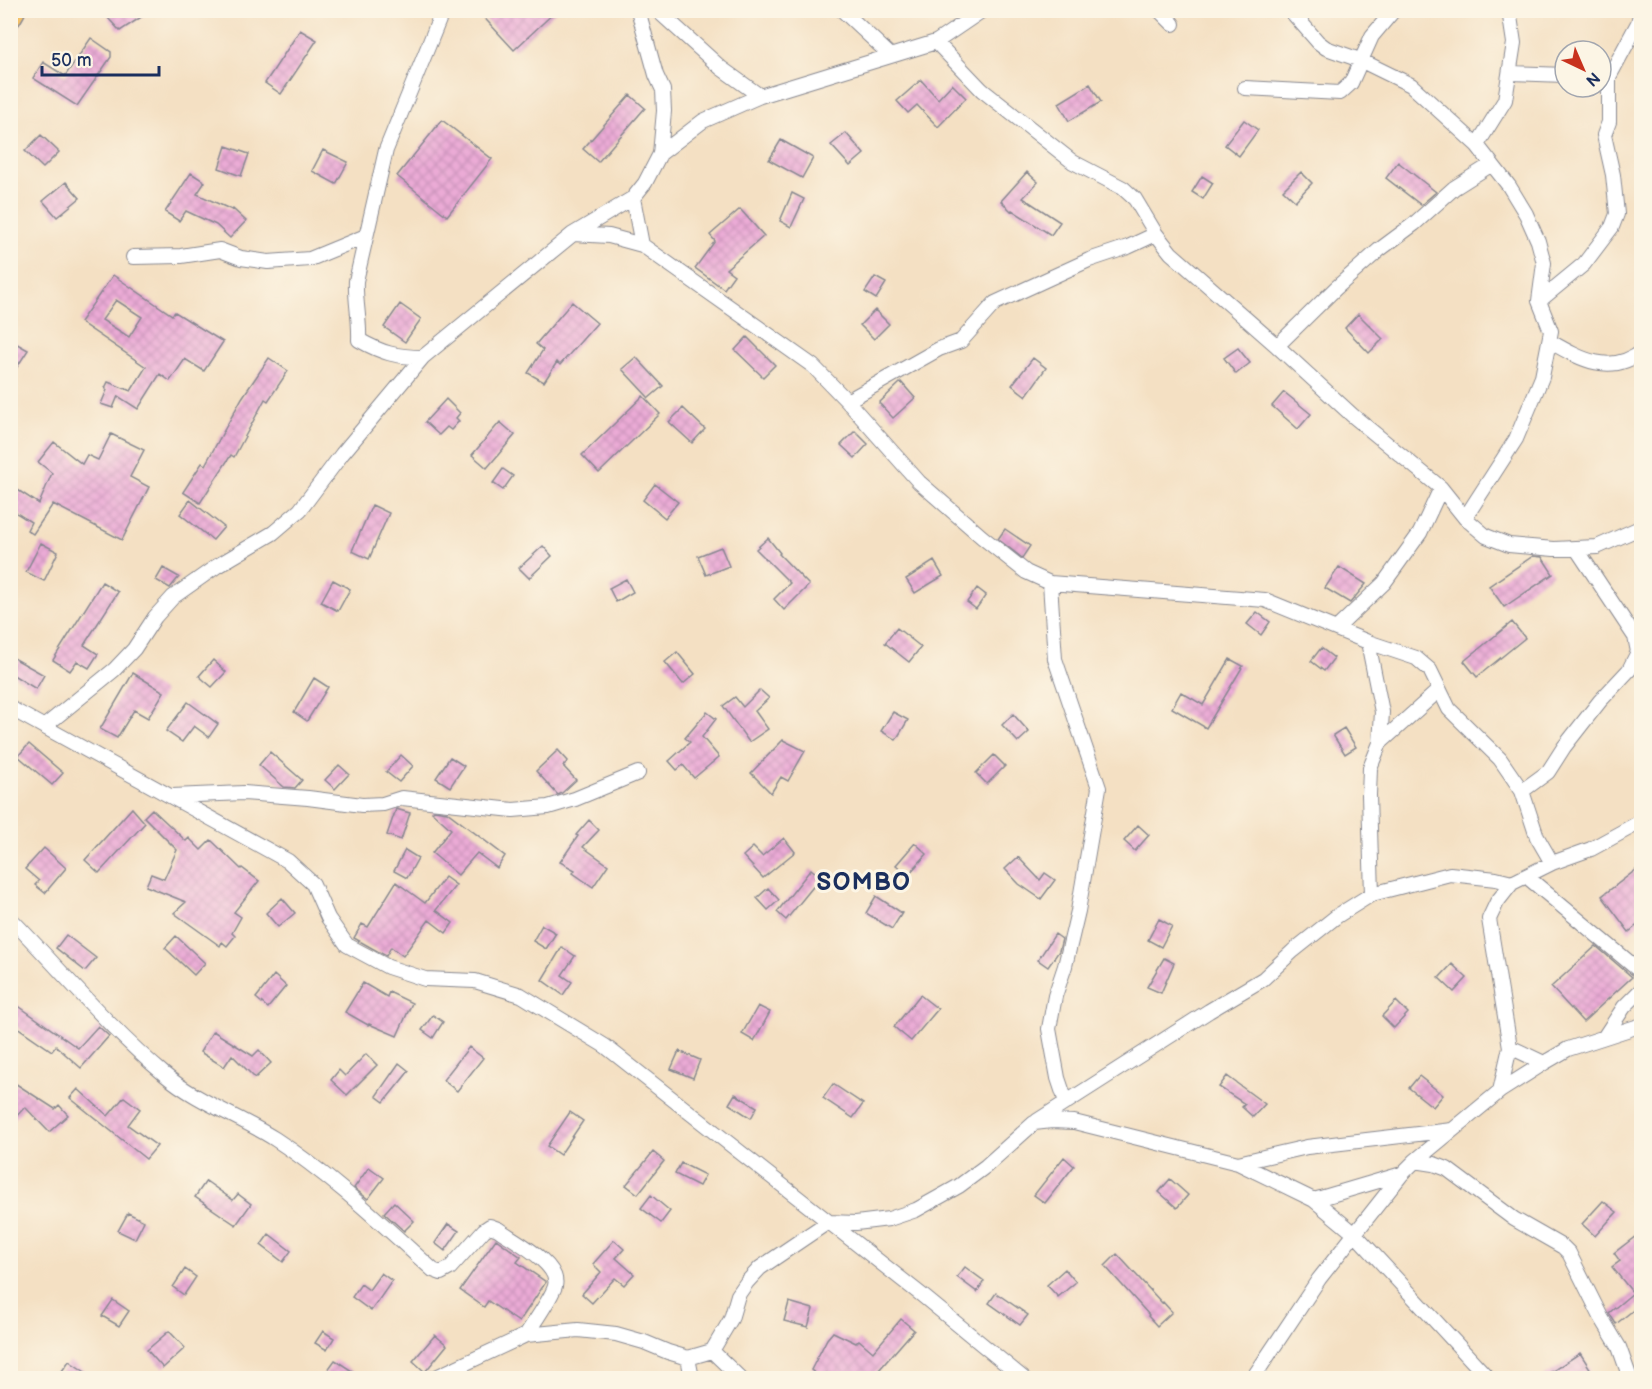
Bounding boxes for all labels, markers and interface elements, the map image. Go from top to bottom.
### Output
scale bar [42,39,159,77]
north arrow [1553,39,1613,99]
text: 50 m [51,50,92,71]
text: N [1581,68,1603,90]
district label: SOMBO [817,868,911,897]

